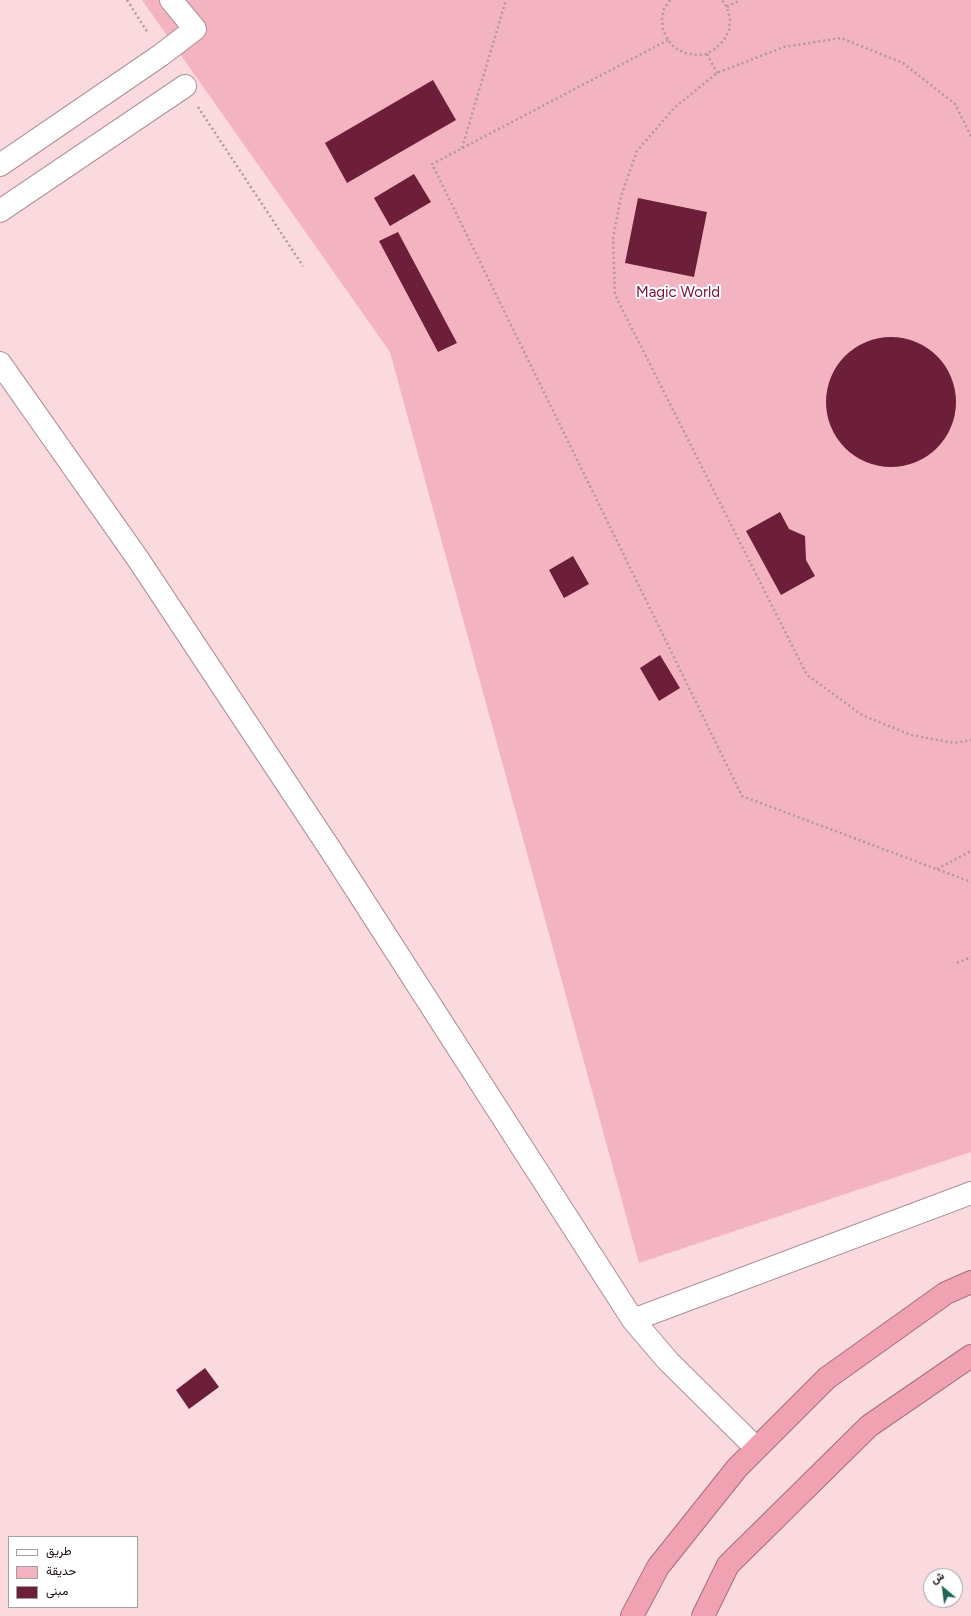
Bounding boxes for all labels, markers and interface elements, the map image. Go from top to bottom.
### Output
park label: Magic World [636,284,720,302]
legend [8,1536,138,1608]
text: طريق [46,1544,71,1558]
text: حديقة [46,1564,76,1578]
north arrow [923,1568,963,1608]
text: ش [928,1569,946,1587]
text: مبنى [46,1584,68,1598]

